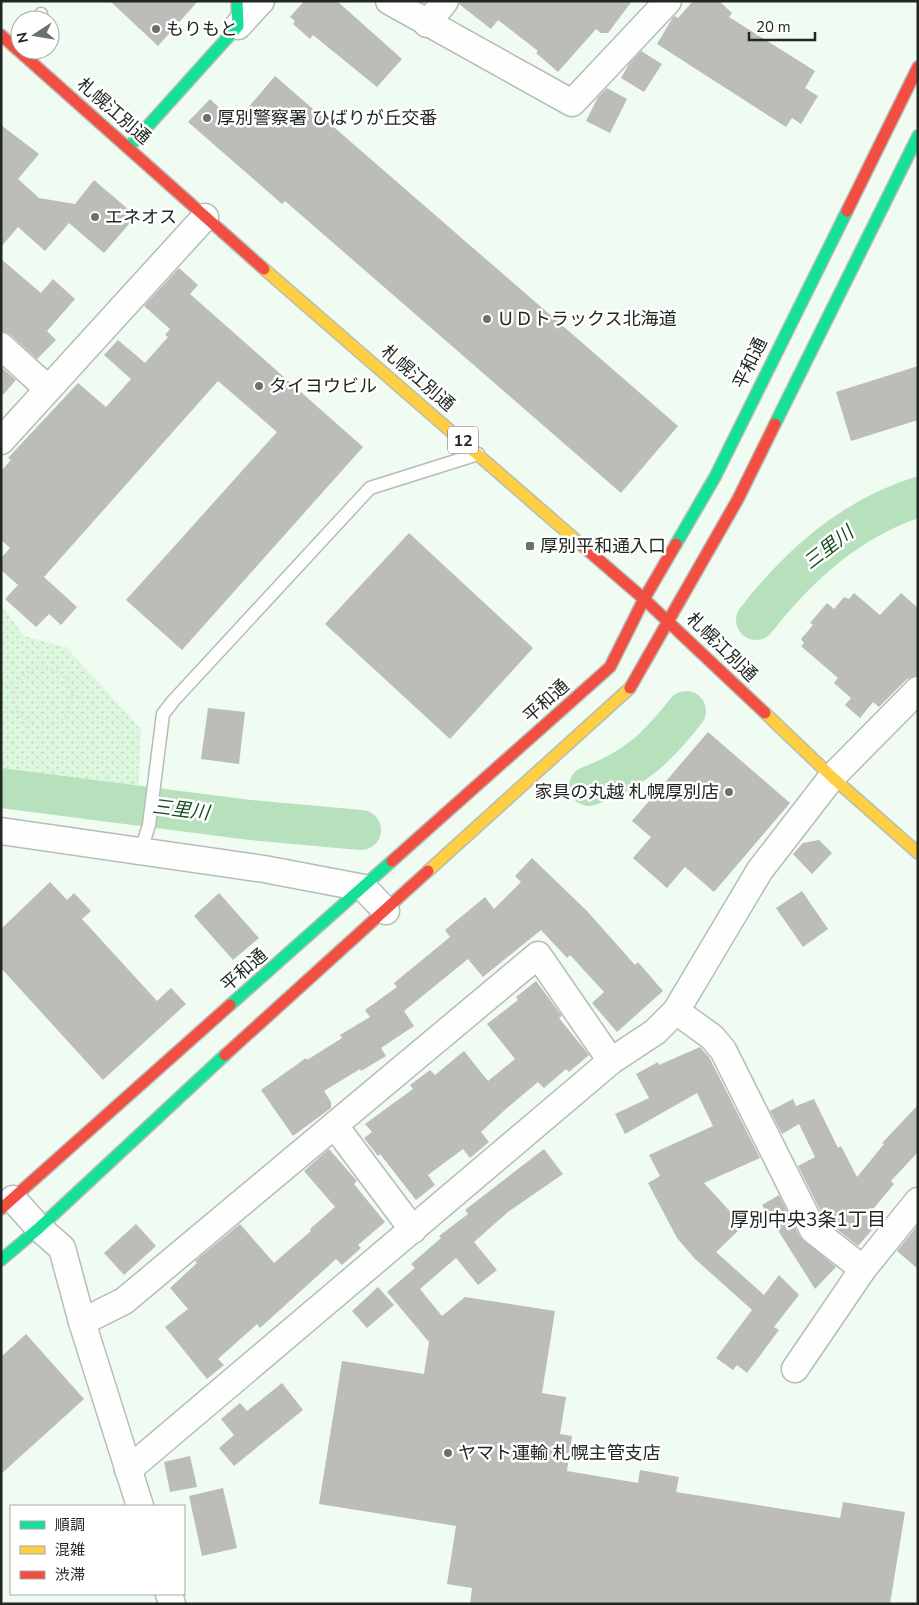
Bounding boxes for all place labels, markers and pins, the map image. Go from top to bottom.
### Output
place label: もりもと [166,17,238,41]
marker: もりもと [150,23,162,35]
place label: 厚別警察署 ひばりが丘交番 [217,106,438,130]
marker: 厚別警察署 ひばりが丘交番 [201,112,213,124]
place label: エネオス [105,205,177,229]
marker: エネオス [89,211,101,223]
place label: ＵＤトラックス北海道 [497,307,676,331]
marker: ＵＤトラックス北海道 [481,313,493,325]
place label: タイヨウビル [269,374,377,398]
marker: タイヨウビル [253,380,265,392]
place label: 厚別平和通入口 [540,534,666,558]
marker: 厚別平和通入口 [524,540,536,552]
place label: 家具の丸越 札幌厚別店 [534,780,719,804]
marker: 家具の丸越 札幌厚別店 [723,786,735,798]
place label: ヤマト運輸 札幌主管支店 [458,1441,661,1465]
marker: ヤマト運輸 札幌主管支店 [442,1447,454,1459]

